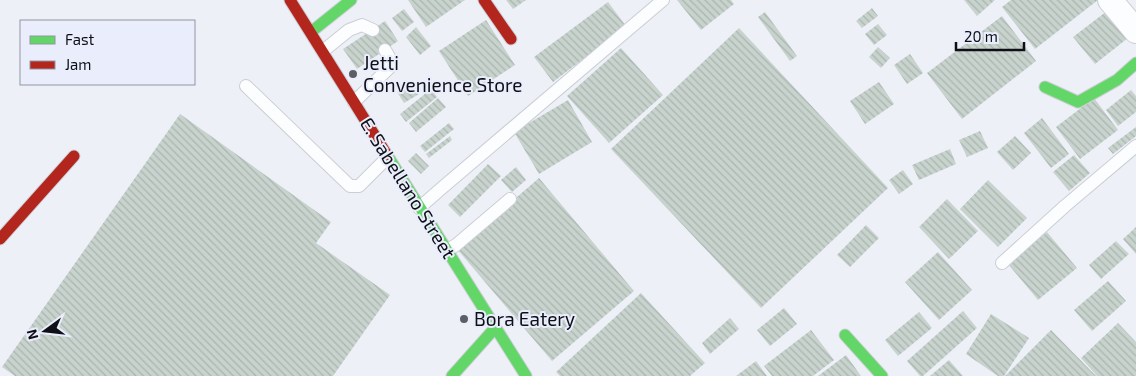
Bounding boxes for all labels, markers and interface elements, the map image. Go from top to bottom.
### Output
legend [20,20,195,85]
scale bar [956,20,1024,52]
text: 20 m [964,27,998,45]
text: Fast [65,30,95,48]
place label: Jetti Convenience Store [363,51,523,96]
text: Jam [65,55,91,73]
marker: Jetti Convenience Store [347,68,359,80]
street label: E. Sabellano Street [356,113,461,262]
north arrow [20,306,70,356]
place label: Bora Eatery [474,307,575,330]
marker: Bora Eatery [458,313,470,325]
text: N [22,327,41,342]

